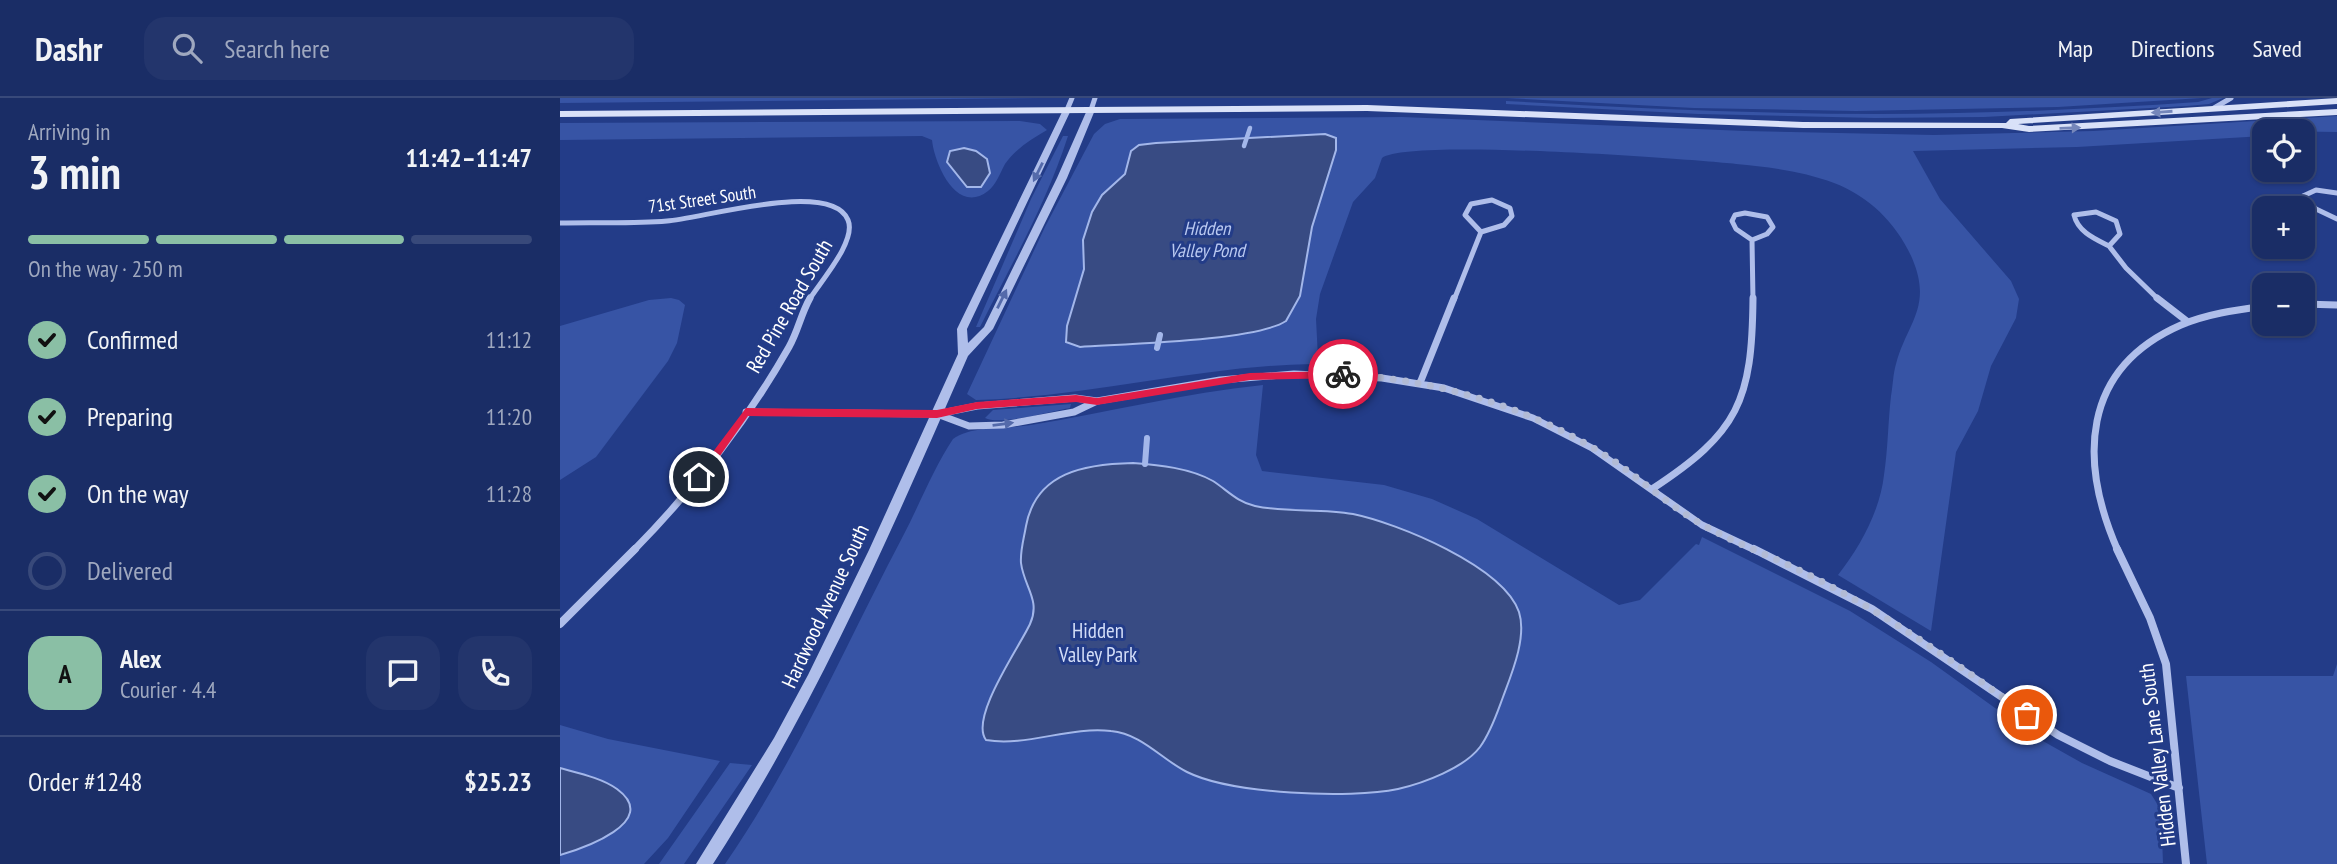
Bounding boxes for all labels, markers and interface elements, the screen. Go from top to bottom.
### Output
search box [144,17,634,80]
text: Dashr [35,27,102,70]
icon: search [168,29,206,67]
text: Search here [224,32,330,65]
text: Map [2058,33,2093,64]
text: Directions [2131,33,2215,64]
text: Saved [2253,33,2302,64]
one-way arrow [2151,107,2173,118]
text: Arriving in [28,117,110,146]
map controls [2252,119,2315,336]
button: locate [2252,119,2315,182]
one-way arrow [2059,122,2081,134]
text: 11:42–11:47 [405,141,532,174]
text: 3 min [28,142,121,202]
one-way arrow [1032,162,1043,182]
street label: 71st Street South [647,180,757,218]
button: + [2252,196,2315,259]
water label: Hidden Valley Pond [1169,216,1247,262]
street label: Red Pine Road South [740,234,838,378]
text: On the way · 250 m [28,254,183,283]
button: − [2252,273,2315,336]
one-way arrow [997,289,1008,309]
icon: check [28,321,66,359]
text: Confirmed [87,323,178,356]
text: 11:12 [486,325,532,354]
courier [1308,339,1378,409]
icon: bike [1324,355,1362,393]
icon: check [28,398,66,436]
text: Preparing [87,400,173,433]
text: 11:20 [486,402,532,431]
one-way arrow [992,419,1014,430]
pin [669,447,729,507]
icon: home [680,458,718,496]
icon: check [28,475,66,513]
text: On the way [87,477,189,510]
text: 11:28 [486,479,532,508]
street label: Hardwood Avenue South [775,520,875,692]
text: Delivered [87,554,173,587]
park label: Hidden Valley Park [1058,617,1137,668]
button: chat [366,636,440,710]
button: phone [458,636,532,710]
text: Alex [120,642,161,675]
text: A [58,657,72,690]
street label: Hidden Valley Lane South [2132,662,2182,848]
text: Courier · 4.4 [120,675,216,704]
pin [1997,685,2057,745]
icon: bag [2008,696,2046,734]
text: Order #1248 [28,765,143,798]
text: $25.23 [464,765,532,798]

